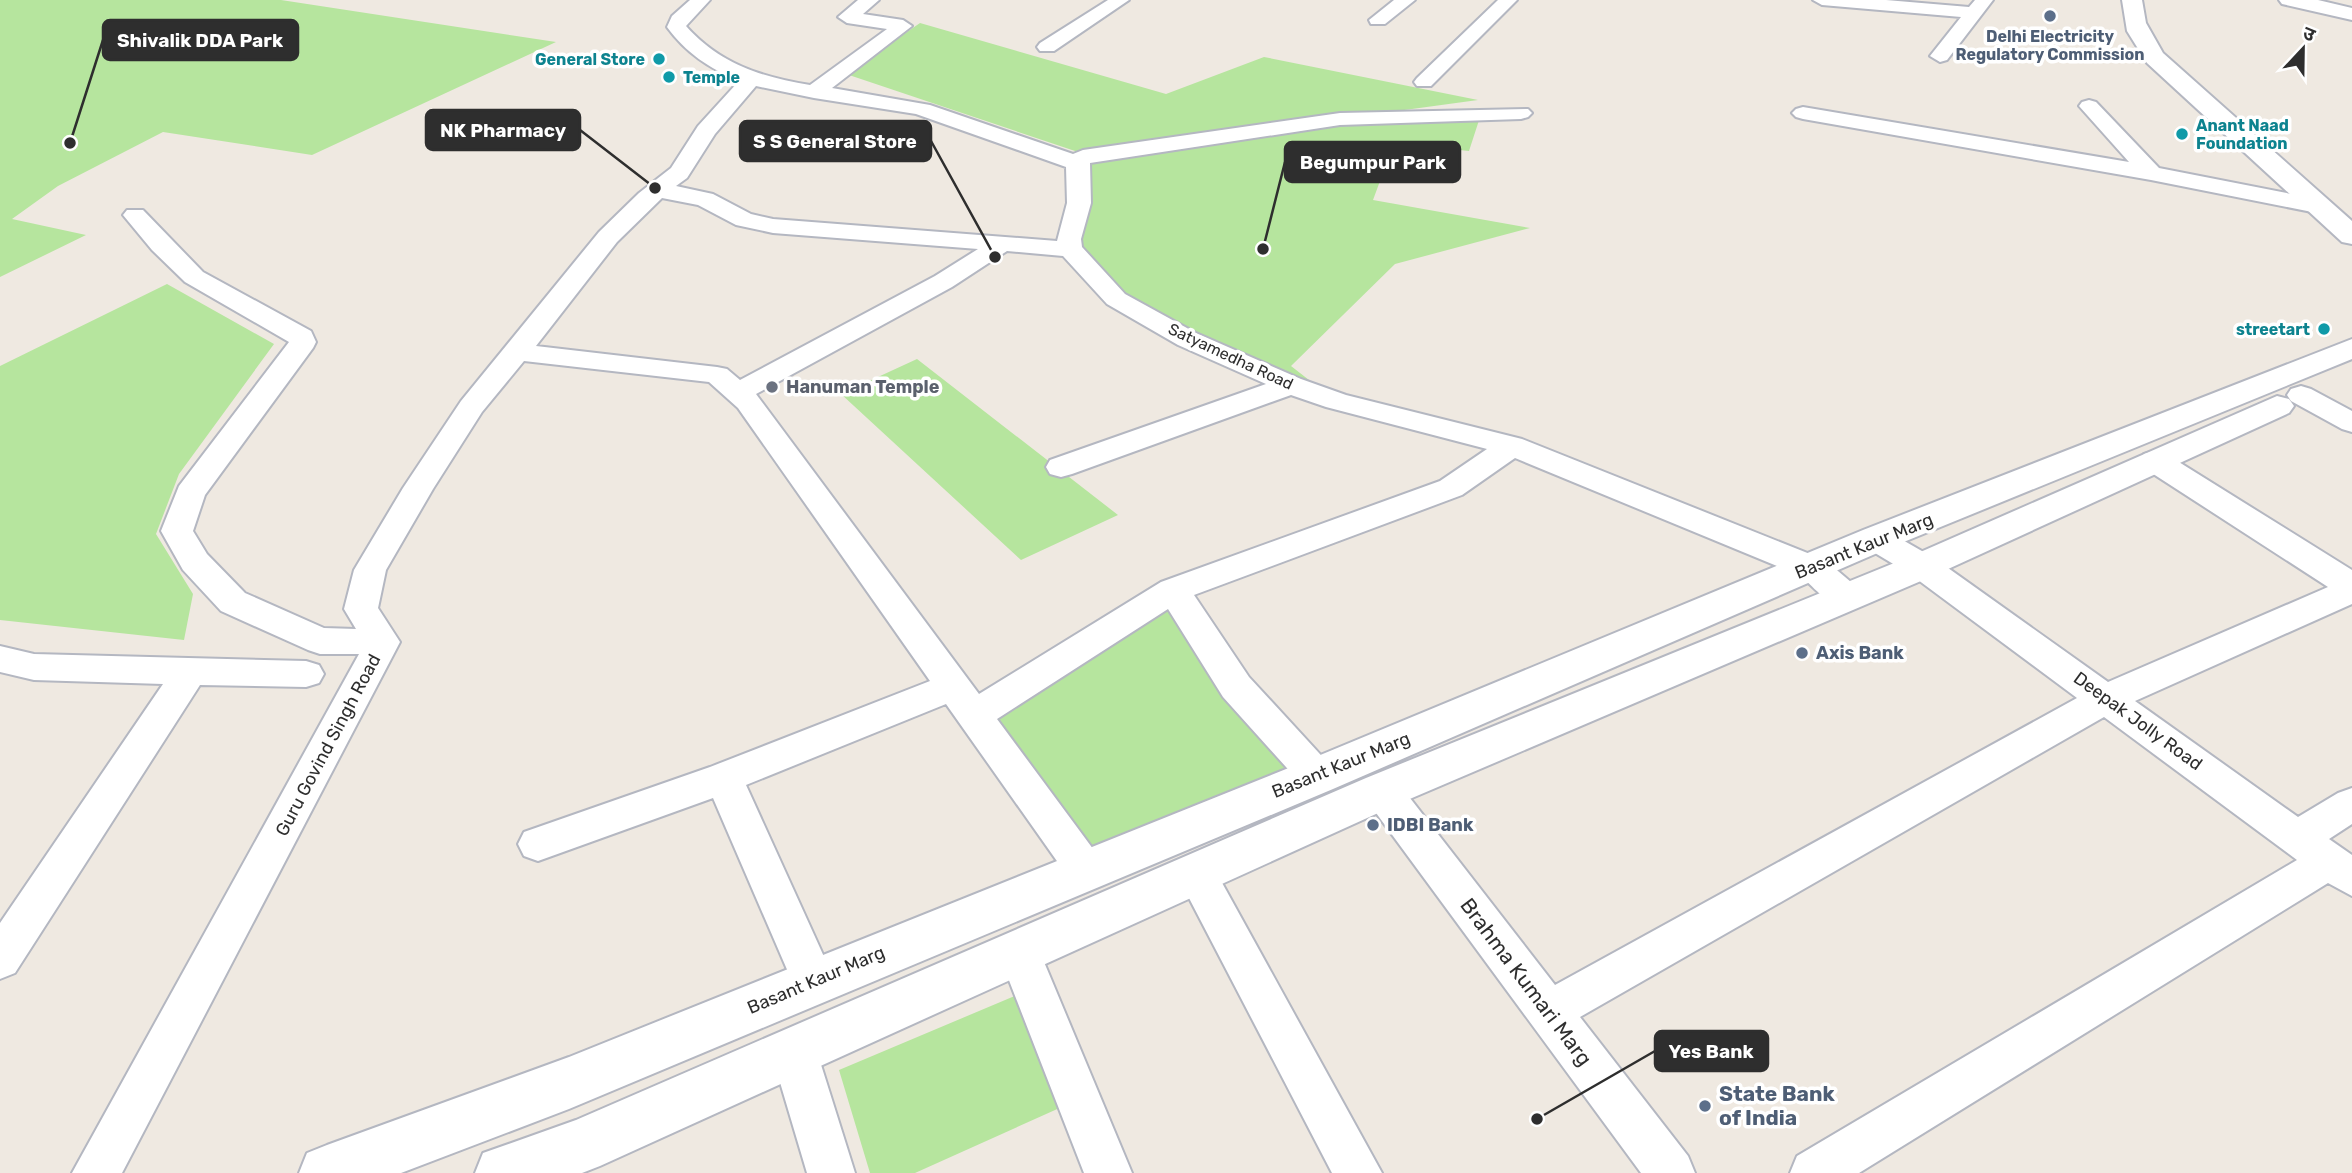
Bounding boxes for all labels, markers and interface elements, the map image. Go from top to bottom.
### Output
marker: Delhi Electricity Regulatory Commission [2042,8,2058,24]
north arrow [2268,14,2338,84]
callout: Shivalik DDA Park [103,20,298,60]
text: उ [2300,21,2319,47]
place label: Delhi Electricity Regulatory Commission [1955,27,2145,64]
text: Shivalik DDA Park [117,29,283,52]
place label: General Store [535,50,645,69]
marker: General Store [651,51,667,67]
place label: Temple [683,68,740,87]
marker: Temple [661,69,677,85]
callout: NK Pharmacy [426,110,580,150]
place label: Anant Naad Foundation [2196,116,2289,153]
text: NK Pharmacy [440,119,567,142]
callout: S S General Store [740,121,931,161]
marker: Anant Naad Foundation [2174,126,2190,142]
text: S S General Store [753,130,917,153]
callout: Begumpur Park [1285,142,1460,182]
text: Begumpur Park [1300,151,1446,174]
street label: Satyamedha Road [1165,319,1296,394]
place label: streetart [2236,320,2311,339]
marker: streetart [2316,321,2332,337]
place label: Hanuman Temple [786,376,940,398]
marker: Hanuman Temple [764,379,780,395]
street label: Basant Kaur Marg [1792,508,1936,584]
place label: Axis Bank [1816,642,1904,664]
marker: Axis Bank [1794,645,1810,661]
street label: Guru Govind Singh Road [271,650,385,840]
street label: Deepak Jolly Road [2069,667,2207,775]
street label: Basant Kaur Marg [1269,727,1413,803]
place label: IDBI Bank [1387,814,1474,836]
marker: IDBI Bank [1365,817,1381,833]
street label: Brahma Kumari Marg [1455,893,1598,1070]
street label: Basant Kaur Marg [744,941,888,1019]
callout: Yes Bank [1655,1031,1768,1071]
text: Yes Bank [1668,1040,1754,1063]
place label: State Bank of India [1719,1081,1835,1130]
marker: State Bank of India [1697,1098,1713,1114]

